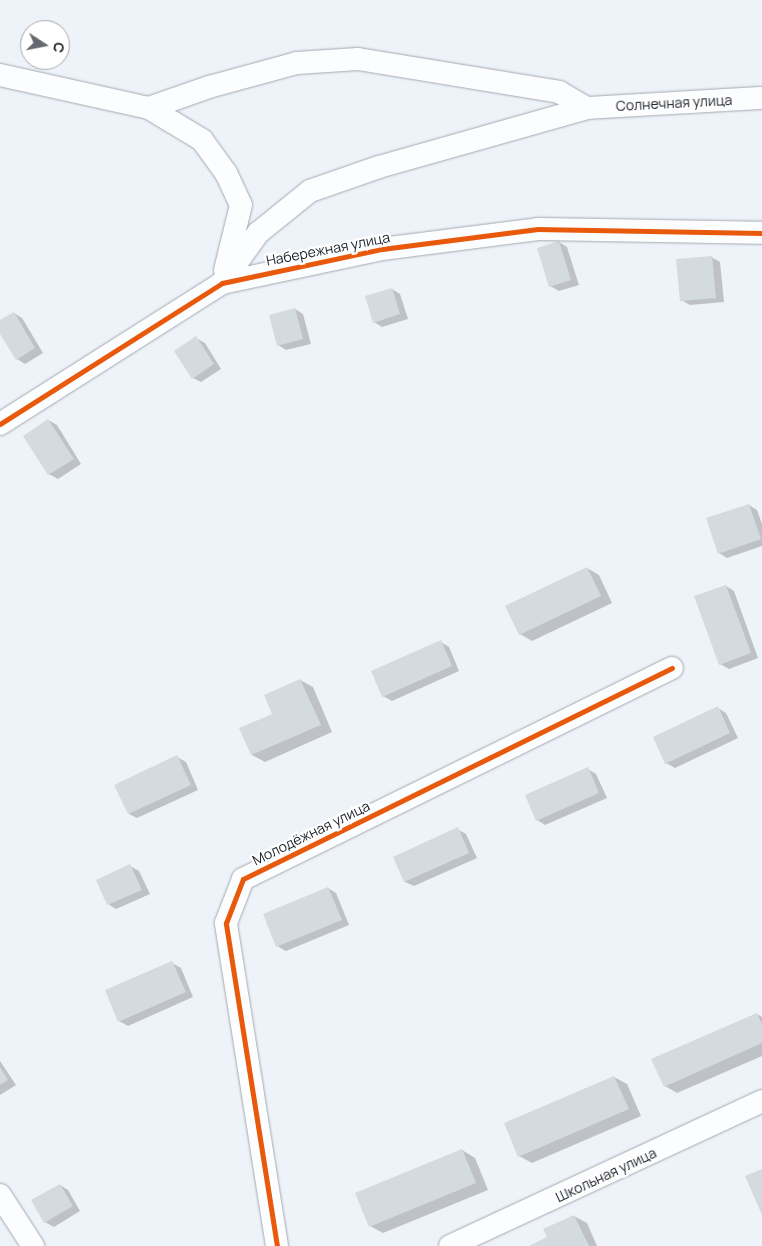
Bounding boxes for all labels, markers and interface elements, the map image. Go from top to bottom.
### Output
north arrow [20,20,70,70]
text: С [49,41,70,55]
street label: Солнечная улица [615,92,733,114]
street label: Набережная улица [265,229,391,269]
street label: Молодёжная улица [250,797,372,869]
street label: Школьная улица [553,1144,659,1206]

